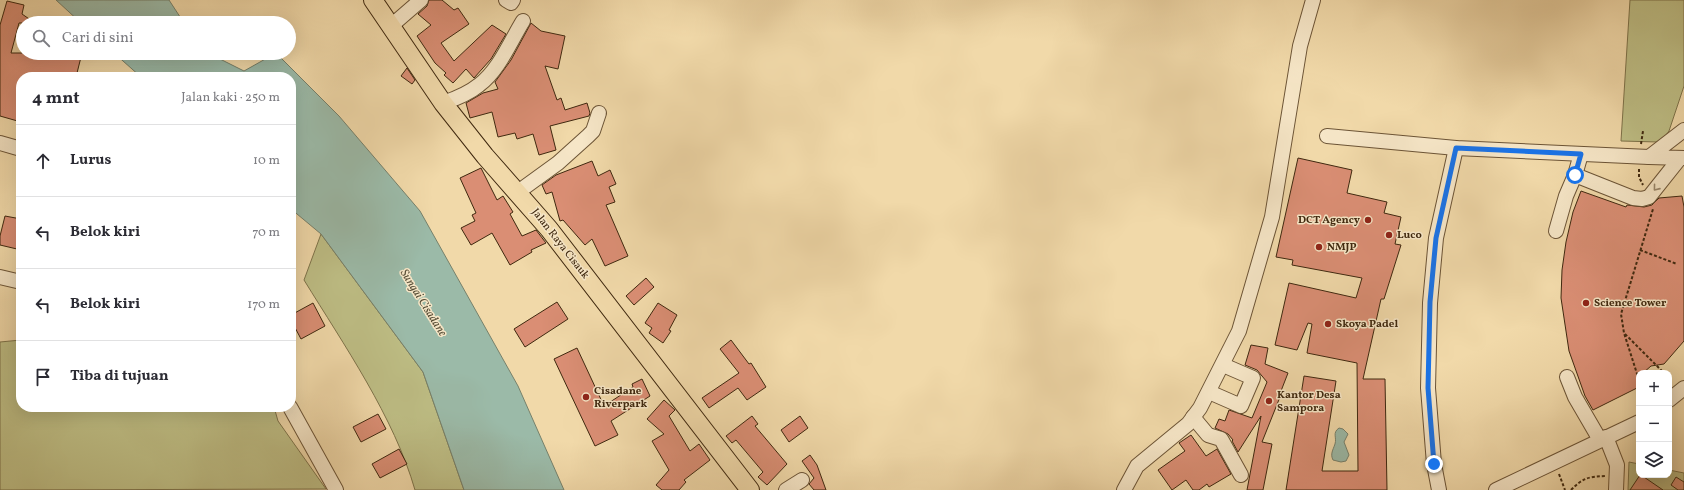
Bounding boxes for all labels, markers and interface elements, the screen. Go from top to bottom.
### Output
search box [16,16,296,60]
icon: search [30,27,52,49]
text: Cari di sini [62,28,133,49]
text: 4 mnt [32,87,80,110]
text: Jalan kaki · 250 m [181,89,280,107]
icon: ahead [32,150,54,172]
text: Lurus [70,150,111,171]
text: 10 m [253,152,280,170]
route start [1566,166,1584,184]
one-way arrow [1653,184,1660,191]
street label: Jalan Raya Cisauk [528,206,592,282]
place label: DCT Agency [1298,213,1361,228]
marker: DCT Agency [1363,215,1373,225]
icon: left [32,222,54,244]
text: Belok kiri [70,222,140,243]
text: 70 m [252,224,280,242]
place label: Luco [1397,228,1422,243]
marker: Luco [1384,230,1394,240]
place label: NMJP [1327,240,1357,255]
marker: NMJP [1314,242,1324,252]
water label: Sungai Cisadane [396,266,450,340]
icon: left [32,294,54,316]
text: Belok kiri [70,294,140,315]
text: 170 m [247,296,280,314]
place label: Science Tower [1594,296,1667,311]
marker: Science Tower [1581,298,1591,308]
place label: Skoya Padel [1336,317,1398,332]
marker: Skoya Padel [1323,319,1333,329]
icon: arrive [32,366,54,388]
text: Tiba di tujuan [70,366,169,387]
map controls [1636,370,1672,478]
button: + [1636,370,1672,406]
place label: Cisadane Riverpark [594,384,648,412]
place label: Kantor Desa Sampora [1277,388,1341,416]
marker: Cisadane Riverpark [581,392,591,402]
marker: Kantor Desa Sampora [1264,396,1274,406]
button: − [1636,406,1672,442]
button: layers [1636,442,1672,478]
route end [1425,455,1443,473]

